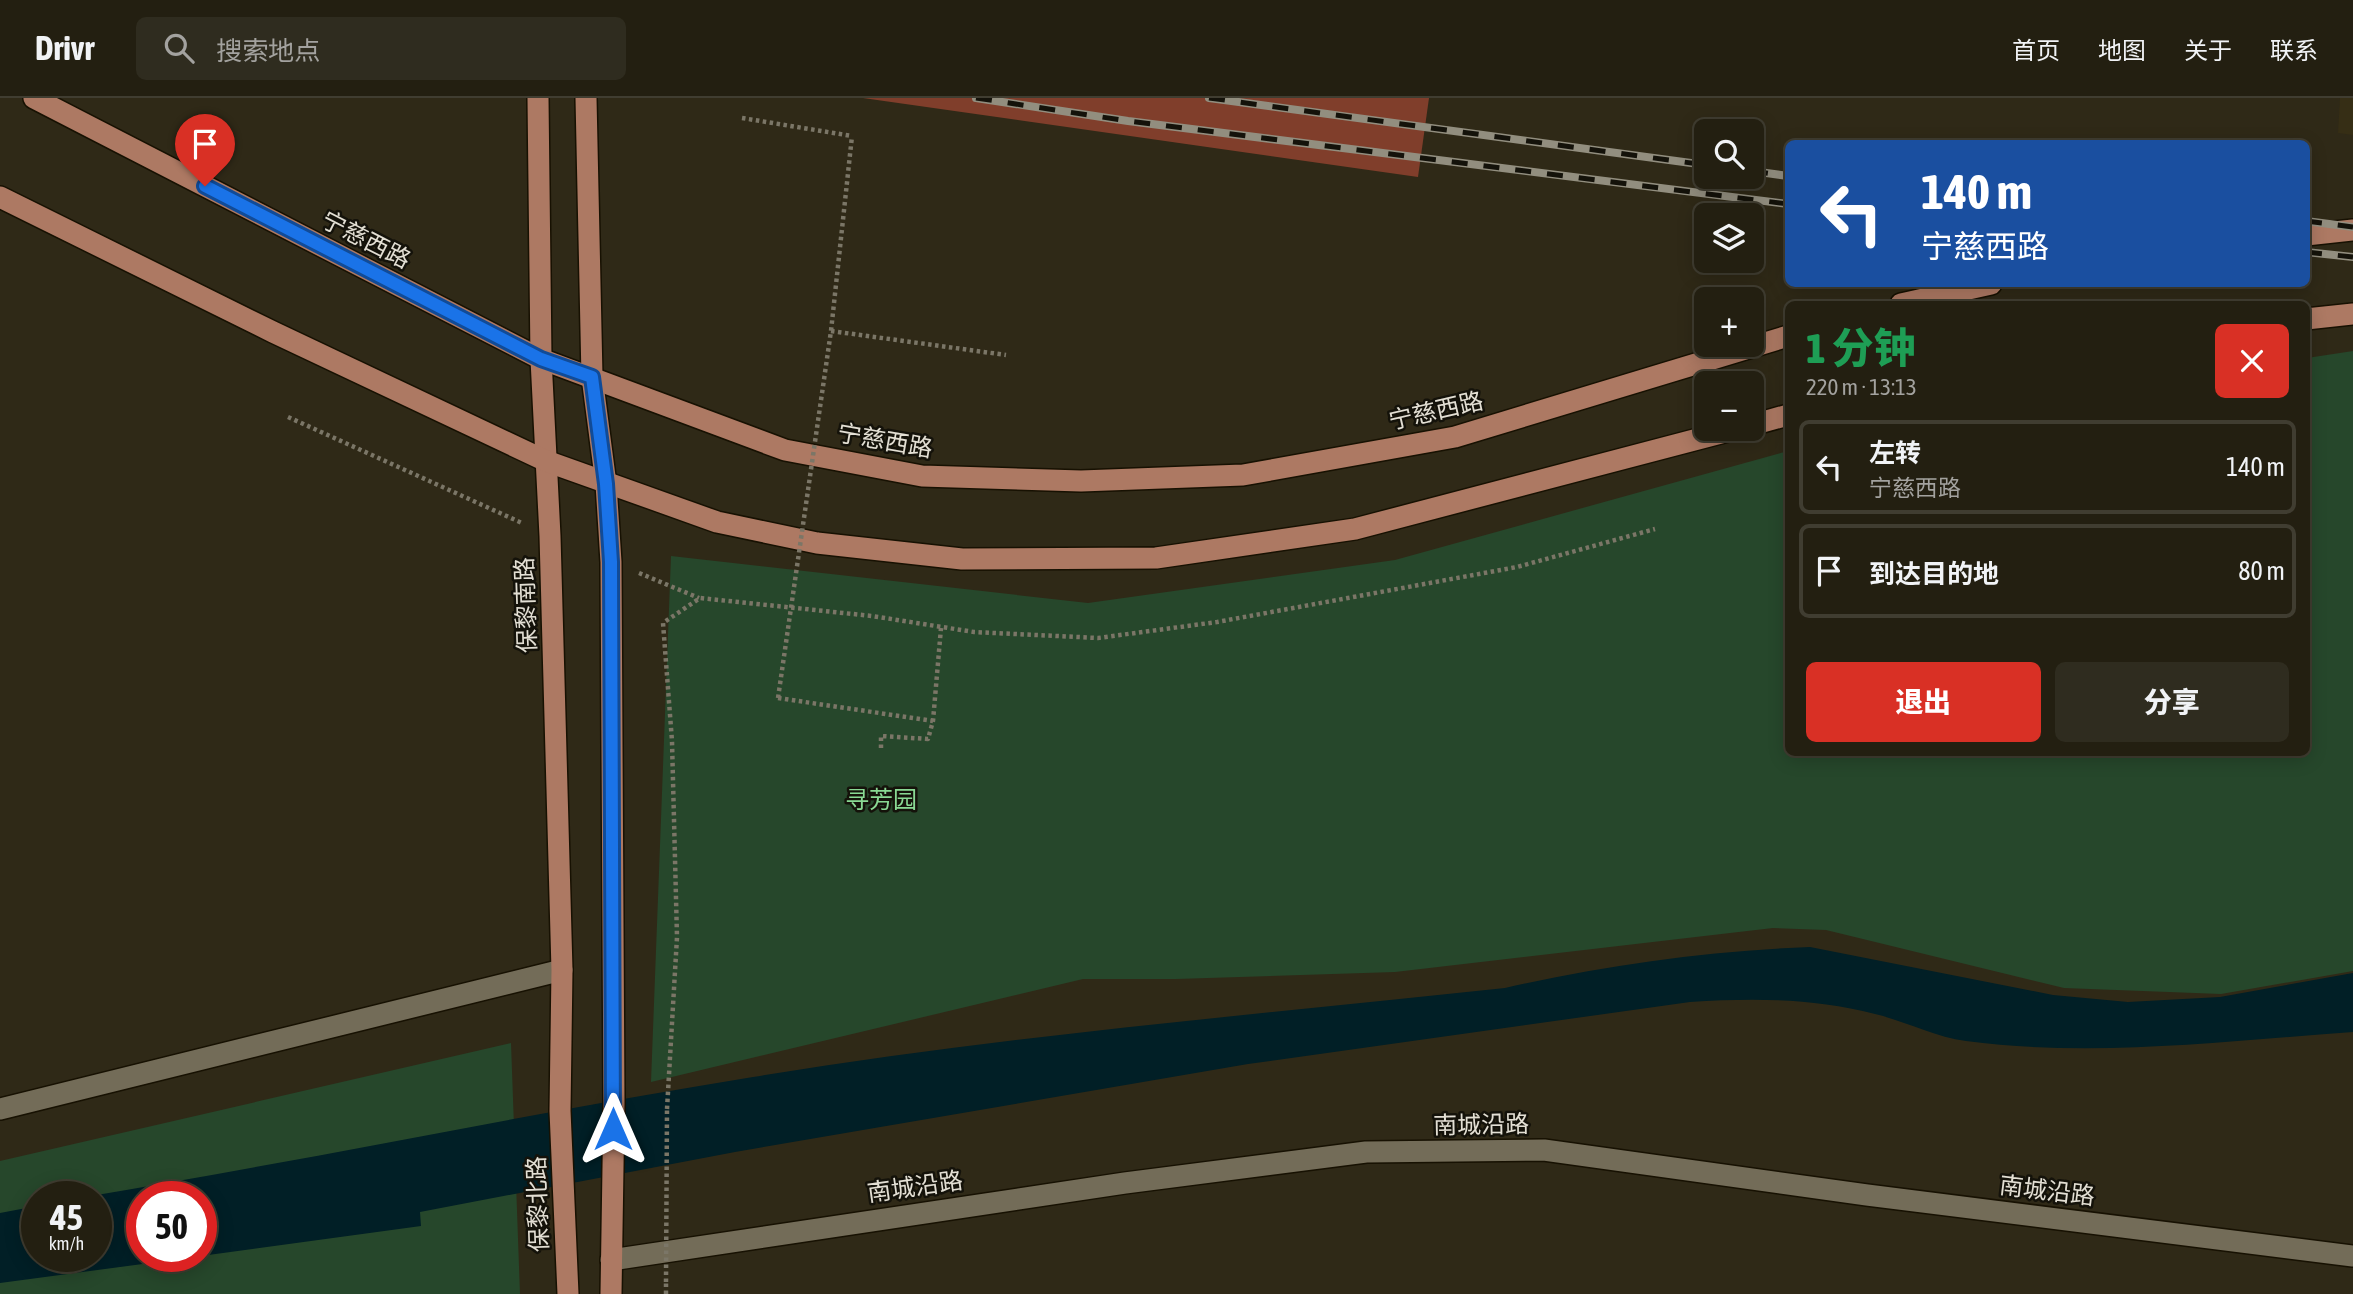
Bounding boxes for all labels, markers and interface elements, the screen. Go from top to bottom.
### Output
search box [136,17,626,80]
text: Drivr [35,29,94,67]
icon: search [160,29,198,67]
text: 搜索地点 [216,36,320,66]
text: 首页 [2012,37,2060,64]
text: 地图 [2098,37,2146,64]
text: 关于 [2184,37,2232,64]
text: 联系 [2270,37,2318,64]
pin [175,114,235,186]
map controls [1694,119,1764,441]
button: search [1694,119,1764,189]
icon: arrive [186,125,224,163]
text: 140 m [1921,163,2032,219]
icon: left [1806,168,1897,259]
button: layers [1694,203,1764,273]
street label: 宁慈西路 [317,206,415,273]
text: 宁慈西路 [1921,228,2049,265]
button: + [1694,287,1764,357]
text: 1 分钟 [1806,324,1916,372]
button: close [2215,324,2289,398]
button: − [1694,371,1764,441]
text: 220 m · 13:13 [1806,374,1917,400]
street label: 宁慈西路 [1386,387,1486,434]
street label: 宁慈西路 [835,419,935,462]
text: 左转 [1869,438,1921,468]
icon: left [1810,448,1848,486]
text: 140 m [2226,452,2285,482]
text: 宁慈西路 [1869,475,1961,501]
icon: arrive [1810,552,1848,590]
text: 80 m [2238,556,2285,586]
street label: 保黎南路 [510,557,541,653]
text: 到达目的地 [1869,559,1999,589]
button: 退出 [1806,662,2041,742]
button: 分享 [2055,662,2289,742]
park label: 寻芳园 [845,786,917,813]
position arrow [576,1092,650,1166]
street label: 南城沿路 [1433,1110,1529,1139]
street label: 保黎北路 [522,1156,553,1252]
street label: 南城沿路 [866,1166,964,1207]
street label: 南城沿路 [1998,1171,2096,1210]
speed limit sign: 50 [126,1181,217,1272]
text: 45 [50,1197,83,1237]
text: km/h [49,1233,84,1254]

